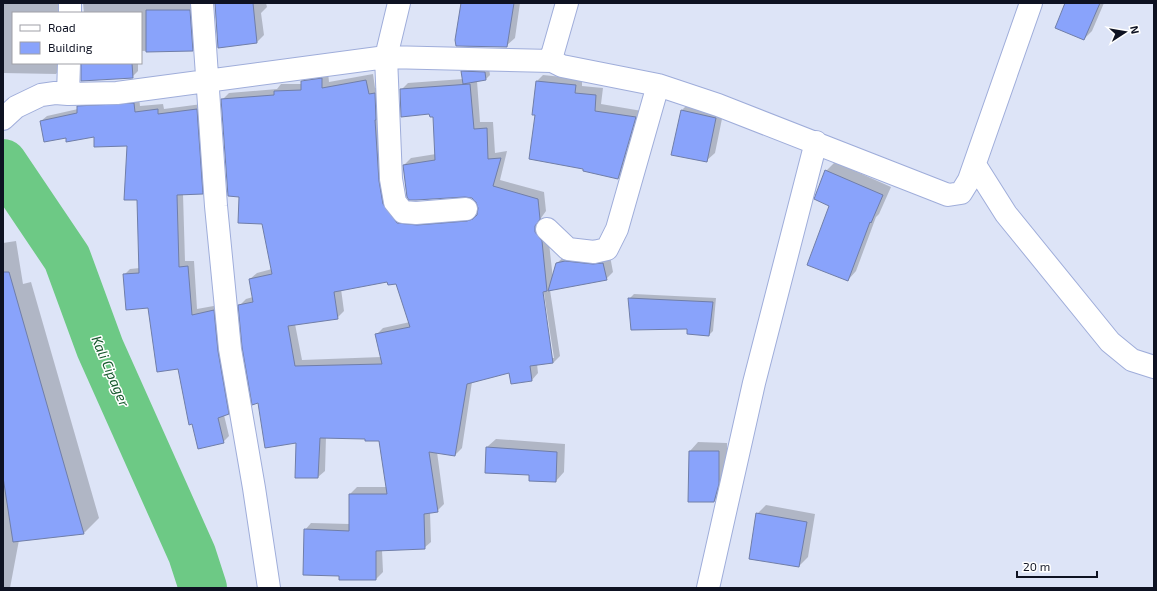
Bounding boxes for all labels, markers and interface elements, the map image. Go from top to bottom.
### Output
legend [12,12,142,64]
north arrow [1105,12,1145,52]
text: Road [48,20,76,34]
text: N [1128,25,1142,35]
text: Building [48,40,93,54]
water label: Kali Cipager [88,333,134,409]
scale bar [1017,553,1097,579]
text: 20 m [1023,559,1050,573]

